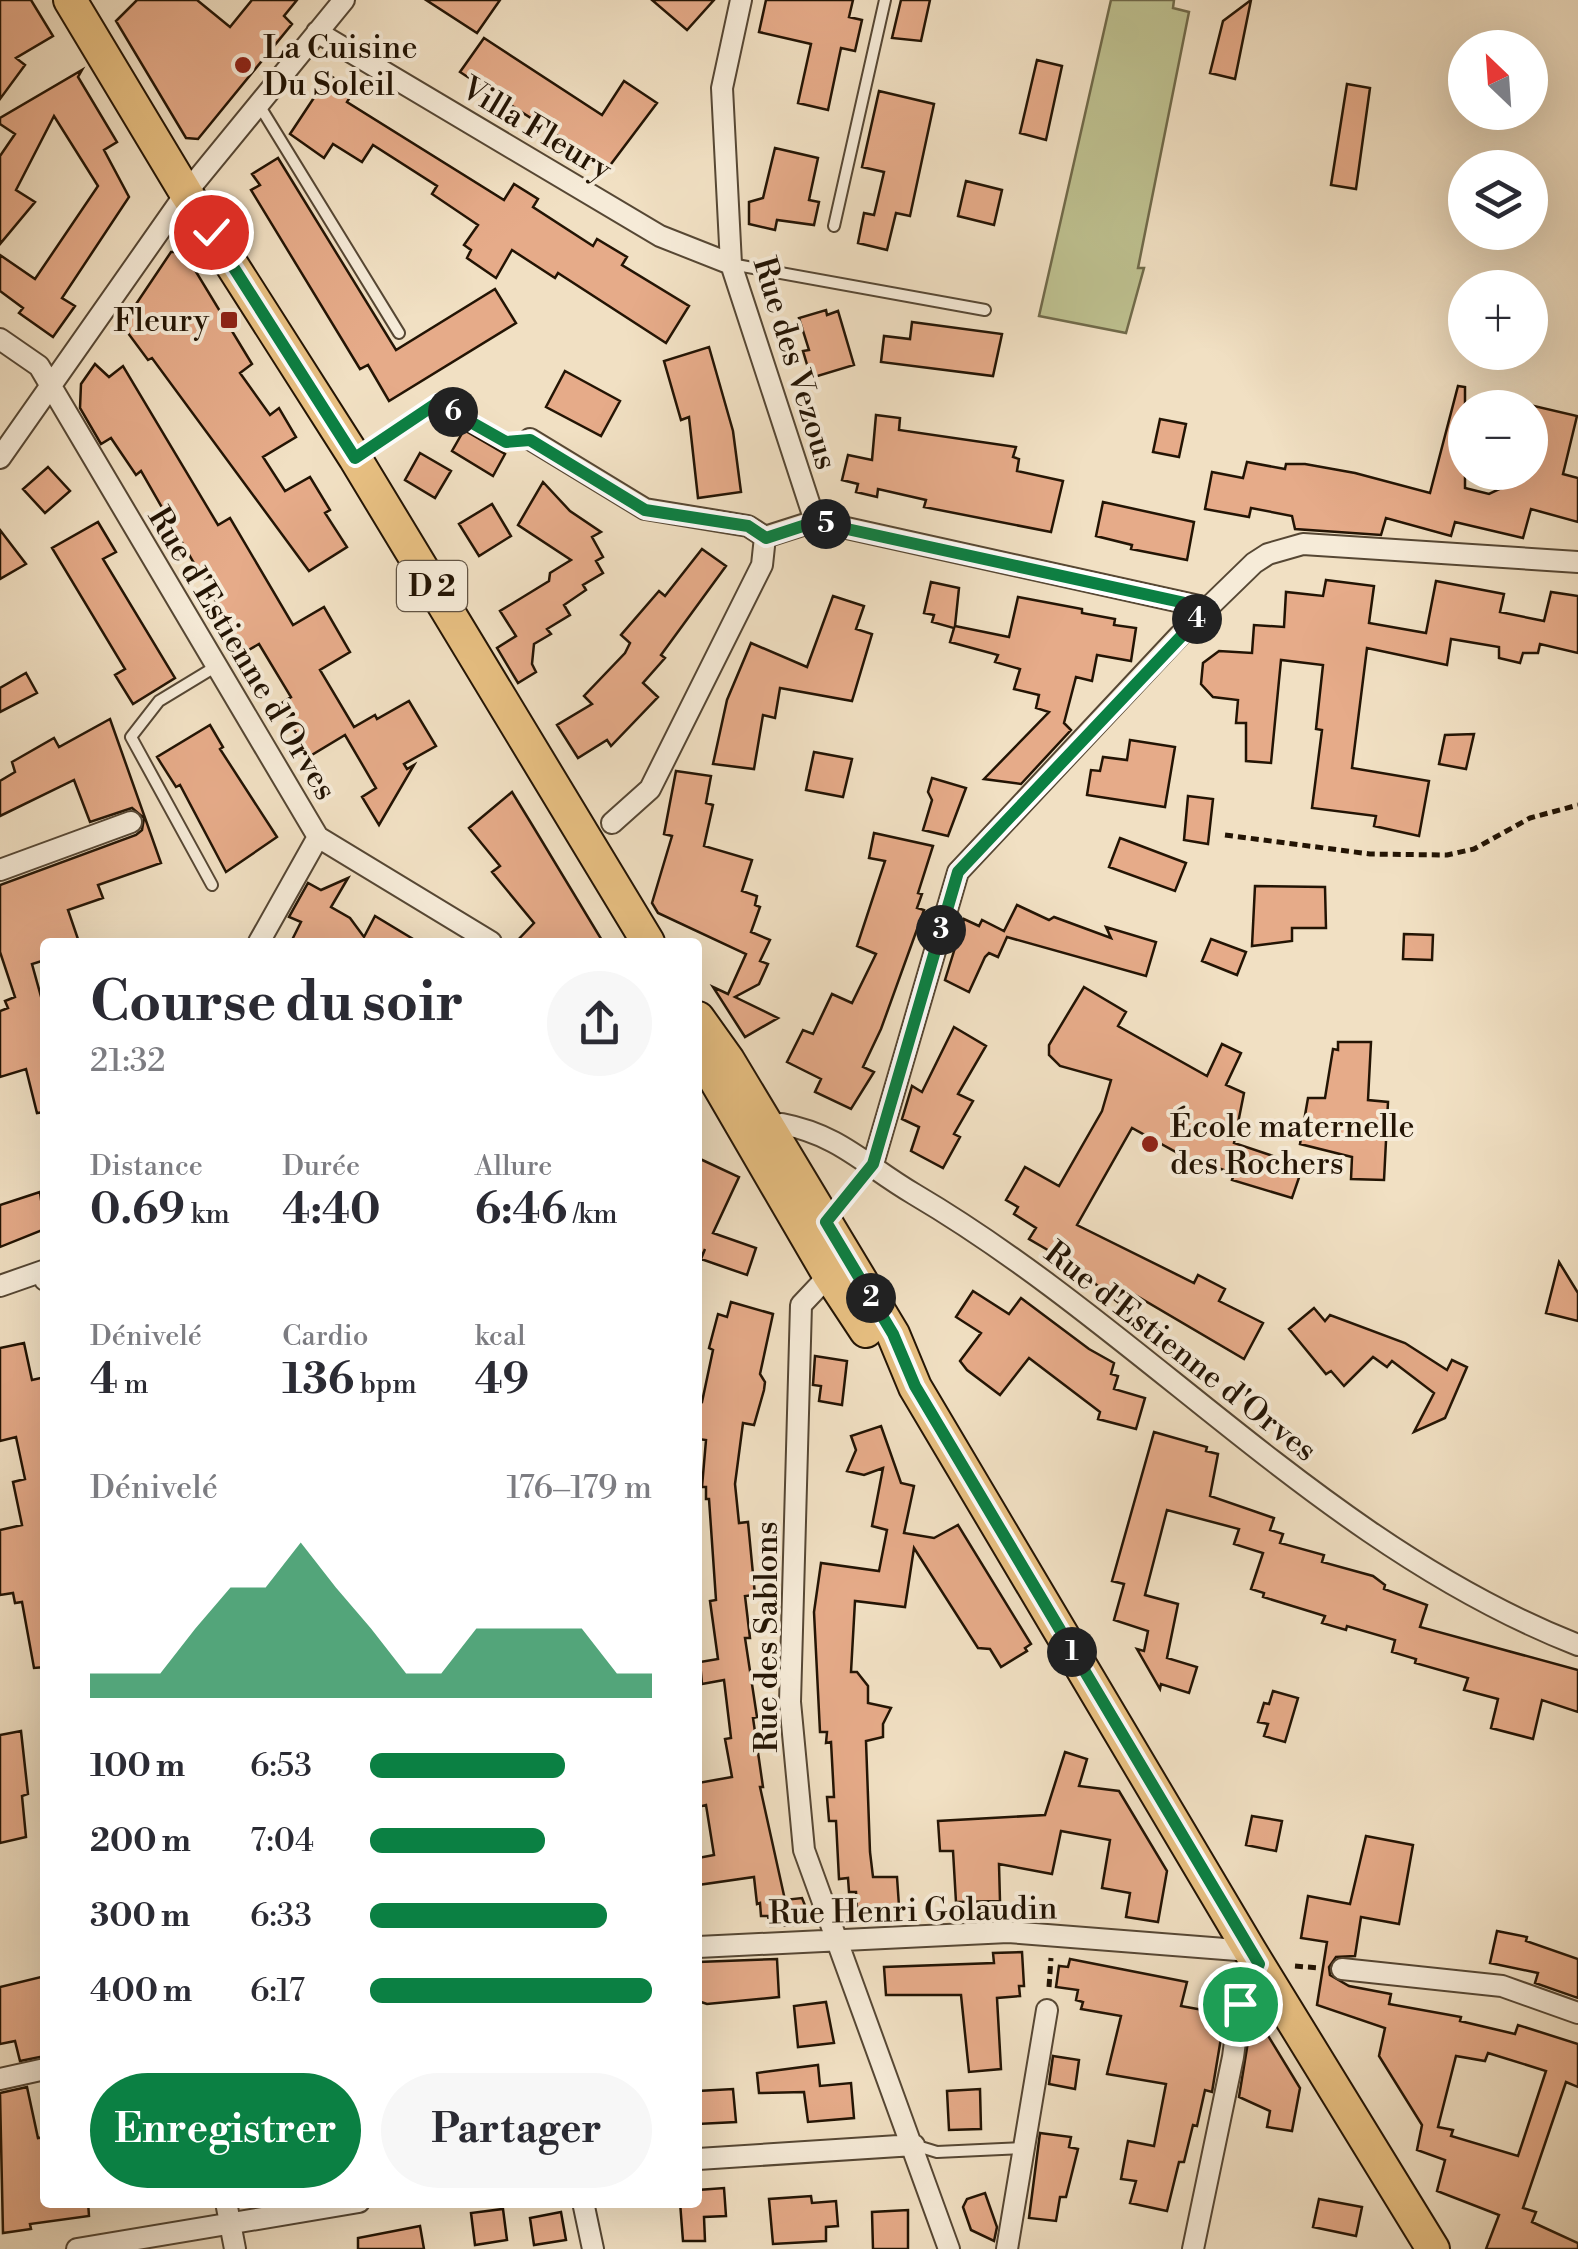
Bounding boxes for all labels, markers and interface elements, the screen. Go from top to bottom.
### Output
place label: La Cuisine Du Soleil [263,28,418,105]
north arrow [1448,30,1548,130]
map controls [1448,30,1548,490]
marker: La Cuisine Du Soleil [232,54,254,76]
street label: Villa Fleury [453,68,620,190]
button: layers [1448,150,1548,250]
pin [169,190,254,275]
icon: check [184,205,239,260]
street label: Rue des Vezous [744,252,846,474]
button: + [1448,270,1548,370]
place label: Fleury [114,301,209,341]
marker: Fleury [218,309,240,331]
pin: 6 [428,387,478,437]
button: − [1448,390,1548,490]
text: 6 [444,394,462,429]
pin: 5 [801,499,851,549]
street label: Rue d'Estienne d'Orves [139,500,346,807]
text: 5 [817,506,835,541]
road number: D 2 [397,561,467,611]
pin: 4 [1172,594,1222,644]
text: 4 [1188,601,1206,636]
pin: 3 [916,905,966,955]
text: 3 [933,912,949,947]
text: Course du soir [90,969,464,1038]
button: share [547,971,652,1076]
text: 21:32 [90,1041,166,1081]
place label: École maternelle des Rochers [1170,1105,1415,1184]
marker: École maternelle des Rochers [1139,1133,1161,1155]
text: Distance [90,1149,203,1184]
text: Durée [282,1149,360,1184]
text: Allure [475,1149,552,1184]
text: 0.69 [90,1184,185,1237]
text: 4:40 [282,1184,381,1237]
text: 6:46 [475,1184,567,1237]
text: km [185,1197,230,1232]
text: /km [567,1197,617,1232]
street label: Rue d'Estienne d'Orves [1036,1233,1325,1471]
pin: 2 [846,1273,896,1323]
text: 2 [862,1280,880,1315]
text: Dénivelé [90,1319,202,1354]
text: Cardio [282,1319,369,1354]
text: kcal [475,1319,525,1354]
text: 4 [90,1354,118,1407]
text: 136 [282,1354,354,1407]
text: 49 [475,1354,529,1407]
text: m [118,1367,148,1402]
text: bpm [354,1367,417,1402]
text: Dénivelé [90,1468,218,1508]
text: 176–179 m [506,1468,652,1508]
street label: Rue des Sablons [747,1521,787,1753]
pin: 1 [1047,1627,1097,1677]
text: 1 [1065,1634,1079,1669]
text: 100 m [90,1746,185,1786]
text: 6:53 [250,1746,312,1786]
text: 200 m [90,1821,191,1861]
text: 7:04 [250,1821,314,1861]
street label: Rue Henri Golaudin [768,1888,1058,1934]
text: 300 m [90,1896,190,1936]
text: 6:33 [250,1896,312,1936]
pin [1198,1962,1283,2047]
text: 400 m [90,1971,192,2011]
text: 6:17 [250,1971,305,2011]
icon: arrive [1213,1977,1268,2032]
button: Enregistrer [90,2073,361,2188]
button: Partager [381,2073,652,2188]

